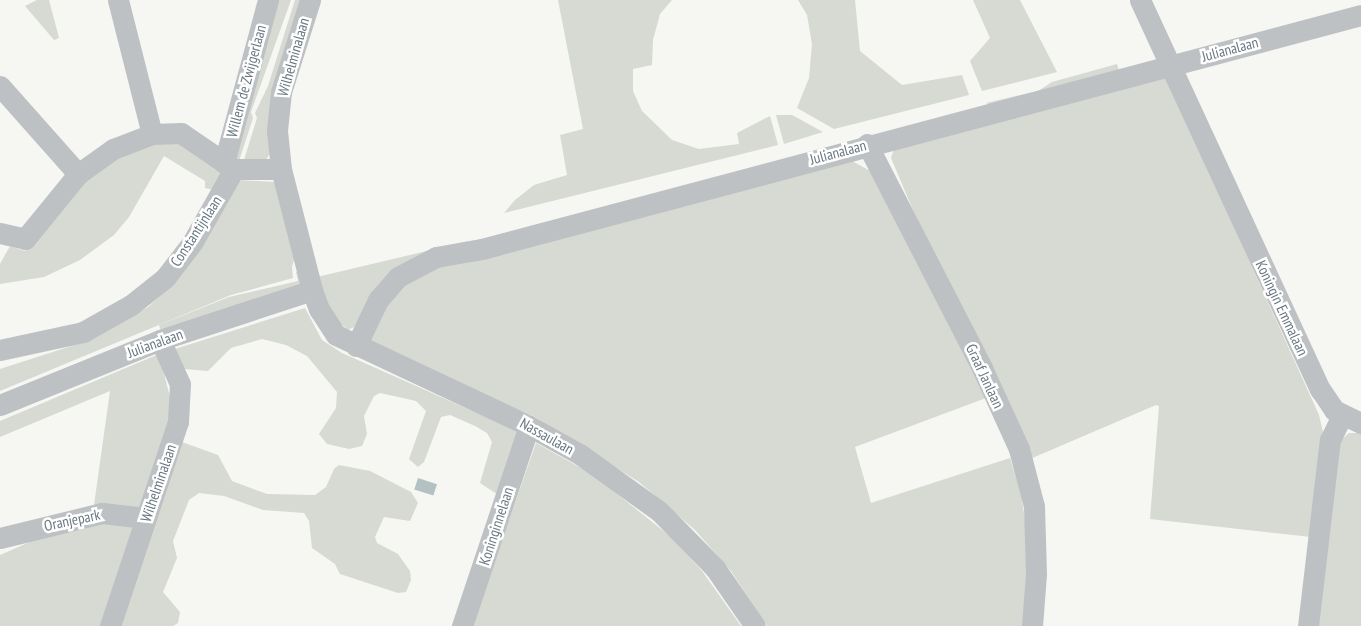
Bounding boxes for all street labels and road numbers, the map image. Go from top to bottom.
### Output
street label: Wilhelminalaan [273,16,313,98]
street label: Willem de Zwijgerlaan [222,23,270,139]
street label: Julianalaan [1200,33,1260,65]
street label: Julianalaan [808,136,868,168]
street label: Constantijnlaan [167,192,225,270]
street label: Koningin Emmalaan [1252,257,1312,359]
street label: Julianalaan [125,325,185,361]
street label: Graaf Janlaan [962,341,1008,411]
street label: Nassaulaan [517,414,577,458]
street label: Wilhelminalaan [136,442,180,524]
street label: Koninginnelaan [475,485,517,567]
street label: Oranjepark [42,505,102,535]

